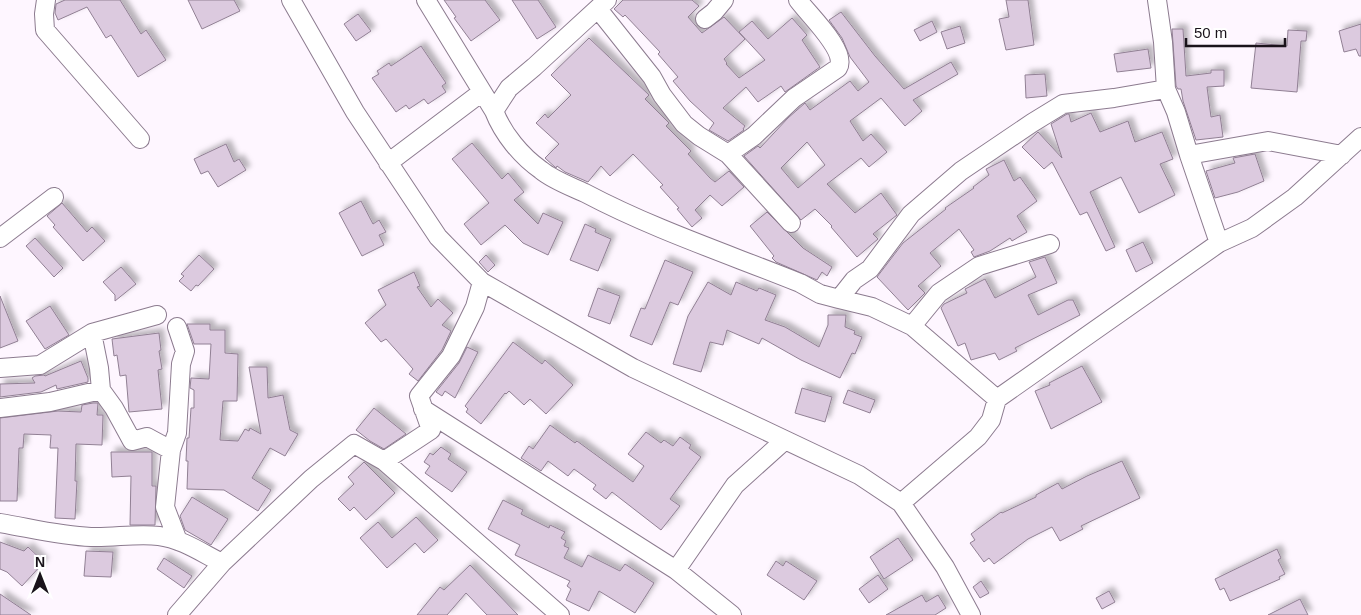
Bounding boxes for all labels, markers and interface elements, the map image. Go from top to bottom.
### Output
scale bar [1186,15,1285,47]
text: 50 m [1194,24,1227,41]
north arrow [15,550,65,600]
text: N [35,554,45,570]

